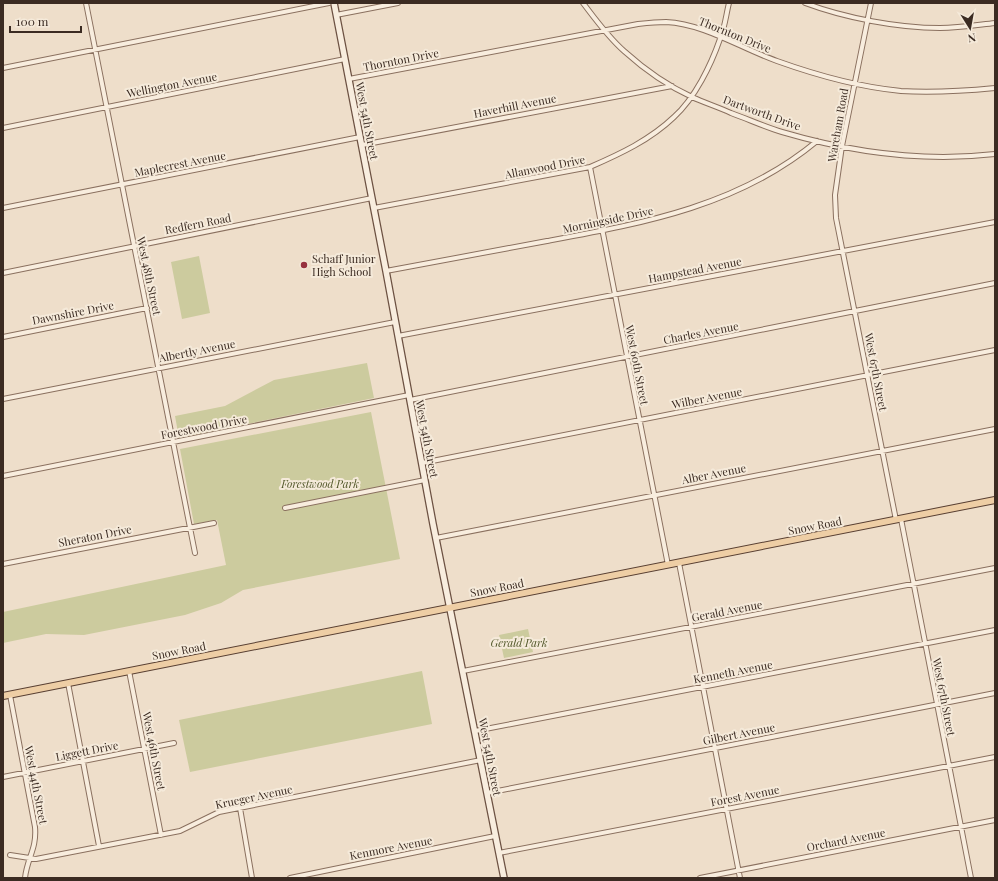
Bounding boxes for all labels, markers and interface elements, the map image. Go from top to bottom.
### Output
scale bar [10,8,81,34]
north arrow [950,8,990,48]
text: 100 m [16,13,49,29]
street label: Thornton Drive [697,13,774,56]
text: N [967,30,977,46]
street label: Thornton Drive [362,45,440,74]
street label: Wellington Avenue [124,68,219,101]
street label: West 54th Street [352,80,382,161]
street label: Wareham Road [823,86,851,164]
street label: Haverhill Avenue [472,90,558,121]
street label: Dartworth Drive [721,92,803,134]
street label: Maplecrest Avenue [133,147,227,180]
street label: Allanwood Drive [502,151,587,182]
street label: Morningside Drive [561,203,655,236]
street label: Redfern Road [163,210,233,237]
street label: West 48th Street [134,234,165,317]
place label: Schaff Junior High School [312,251,376,279]
street label: Hampstead Avenue [647,253,743,286]
marker: Schaff Junior High School [299,260,309,270]
street label: Dawnshire Drive [31,297,115,328]
street label: Charles Avenue [662,318,740,347]
street label: West 60th Street [622,323,653,406]
street label: West 67th Street [861,331,891,412]
street label: Albertly Avenue [156,336,237,365]
street label: Wilber Avenue [670,383,744,412]
street label: West 54th Street [412,398,442,479]
street label: Forestwood Drive [159,411,249,442]
street label: Alber Avenue [680,460,748,487]
park label: Forestwood Park [280,476,359,491]
street label: Snow Road [787,513,844,538]
street label: Sheraton Drive [57,521,133,550]
street label: Snow Road [469,575,526,600]
street label: Gerald Avenue [690,596,764,625]
park label: Gerald Park [491,635,548,650]
street label: Snow Road [151,638,208,663]
street label: Kenneth Avenue [692,656,774,687]
street label: West 67th Street [929,656,959,737]
street label: West 46th Street [139,709,169,792]
street label: West 54th Street [475,716,505,797]
street label: Gilbert Avenue [702,719,777,748]
street label: Liggett Drive [54,737,120,764]
street label: West 44th Street [21,744,51,825]
street label: Krueger Avenue [214,781,294,812]
street label: Forest Avenue [709,781,781,810]
street label: Orchard Avenue [805,824,887,854]
street label: Kenmore Avenue [348,832,434,863]

